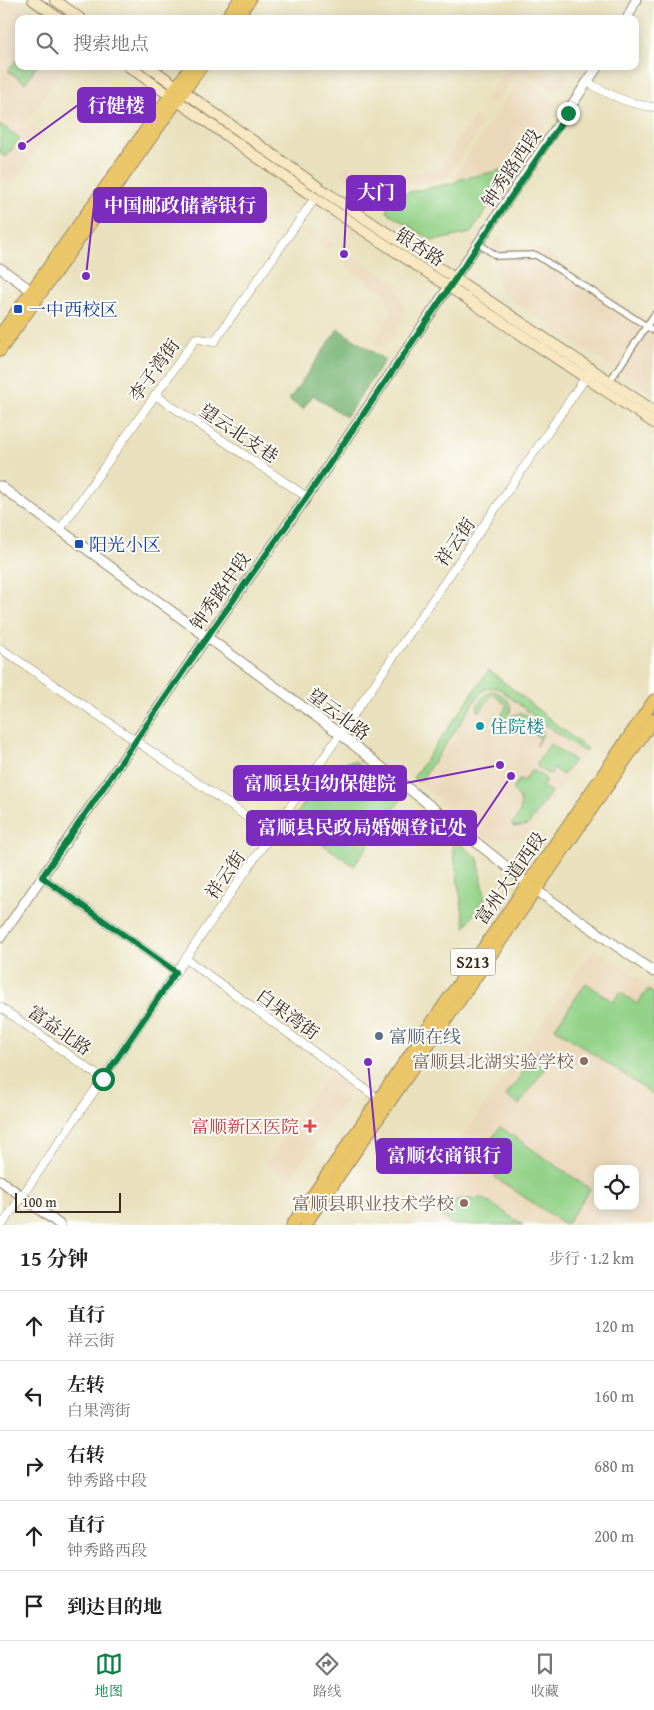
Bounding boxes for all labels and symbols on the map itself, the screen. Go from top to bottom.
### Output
callout: 行健楼 [78,88,155,122]
text: 行健楼 [87,91,145,119]
route end [557,102,580,125]
street label: 钟秀路西段 [475,123,547,213]
callout: 大门 [347,176,405,210]
text: 大门 [357,178,395,206]
callout: 中国邮政储蓄银行 [94,188,266,222]
text: 中国邮政储蓄银行 [104,191,256,219]
street label: 银杏路 [390,221,450,273]
place label: 一中西校区 [28,296,118,323]
marker: 一中西校区 [12,303,24,315]
street label: 李子湾街 [122,333,186,407]
street label: 望云北支巷 [194,397,284,469]
street label: 祥云街 [428,512,482,572]
place label: 阳光小区 [89,531,161,558]
marker: 阳光小区 [73,538,85,550]
street label: 钟秀路中段 [183,546,257,636]
street label: 望云北路 [302,682,376,746]
place label: 住院楼 [490,713,544,740]
marker: 住院楼 [474,720,486,732]
callout: 富顺县妇幼保健院 [234,766,406,800]
text: 富顺县妇幼保健院 [244,769,396,797]
callout: 富顺县民政局婚姻登记处 [247,811,476,845]
text: 富顺县民政局婚姻登记处 [257,813,467,841]
street label: 富州大道西段 [468,826,552,930]
street label: 祥云街 [198,845,252,905]
road number: S213 [450,949,496,976]
street label: 白果湾街 [251,982,325,1046]
street label: 富益北路 [23,998,97,1062]
place label: 富顺在线 [389,1023,461,1050]
marker: 富顺在线 [373,1030,385,1042]
place label: 富顺县北湖实验学校 [412,1048,574,1075]
marker: 富顺县北湖实验学校 [578,1055,590,1067]
route start [92,1068,115,1091]
place label: 富顺新区医院 [191,1113,299,1140]
marker: 富顺新区医院 [303,1119,317,1133]
callout: 富顺农商银行 [377,1139,511,1173]
text: 富顺农商银行 [387,1141,501,1169]
scale bar [15,1190,121,1213]
place label: 富顺县职业技术学校 [292,1190,454,1217]
marker: 富顺县职业技术学校 [458,1197,470,1209]

